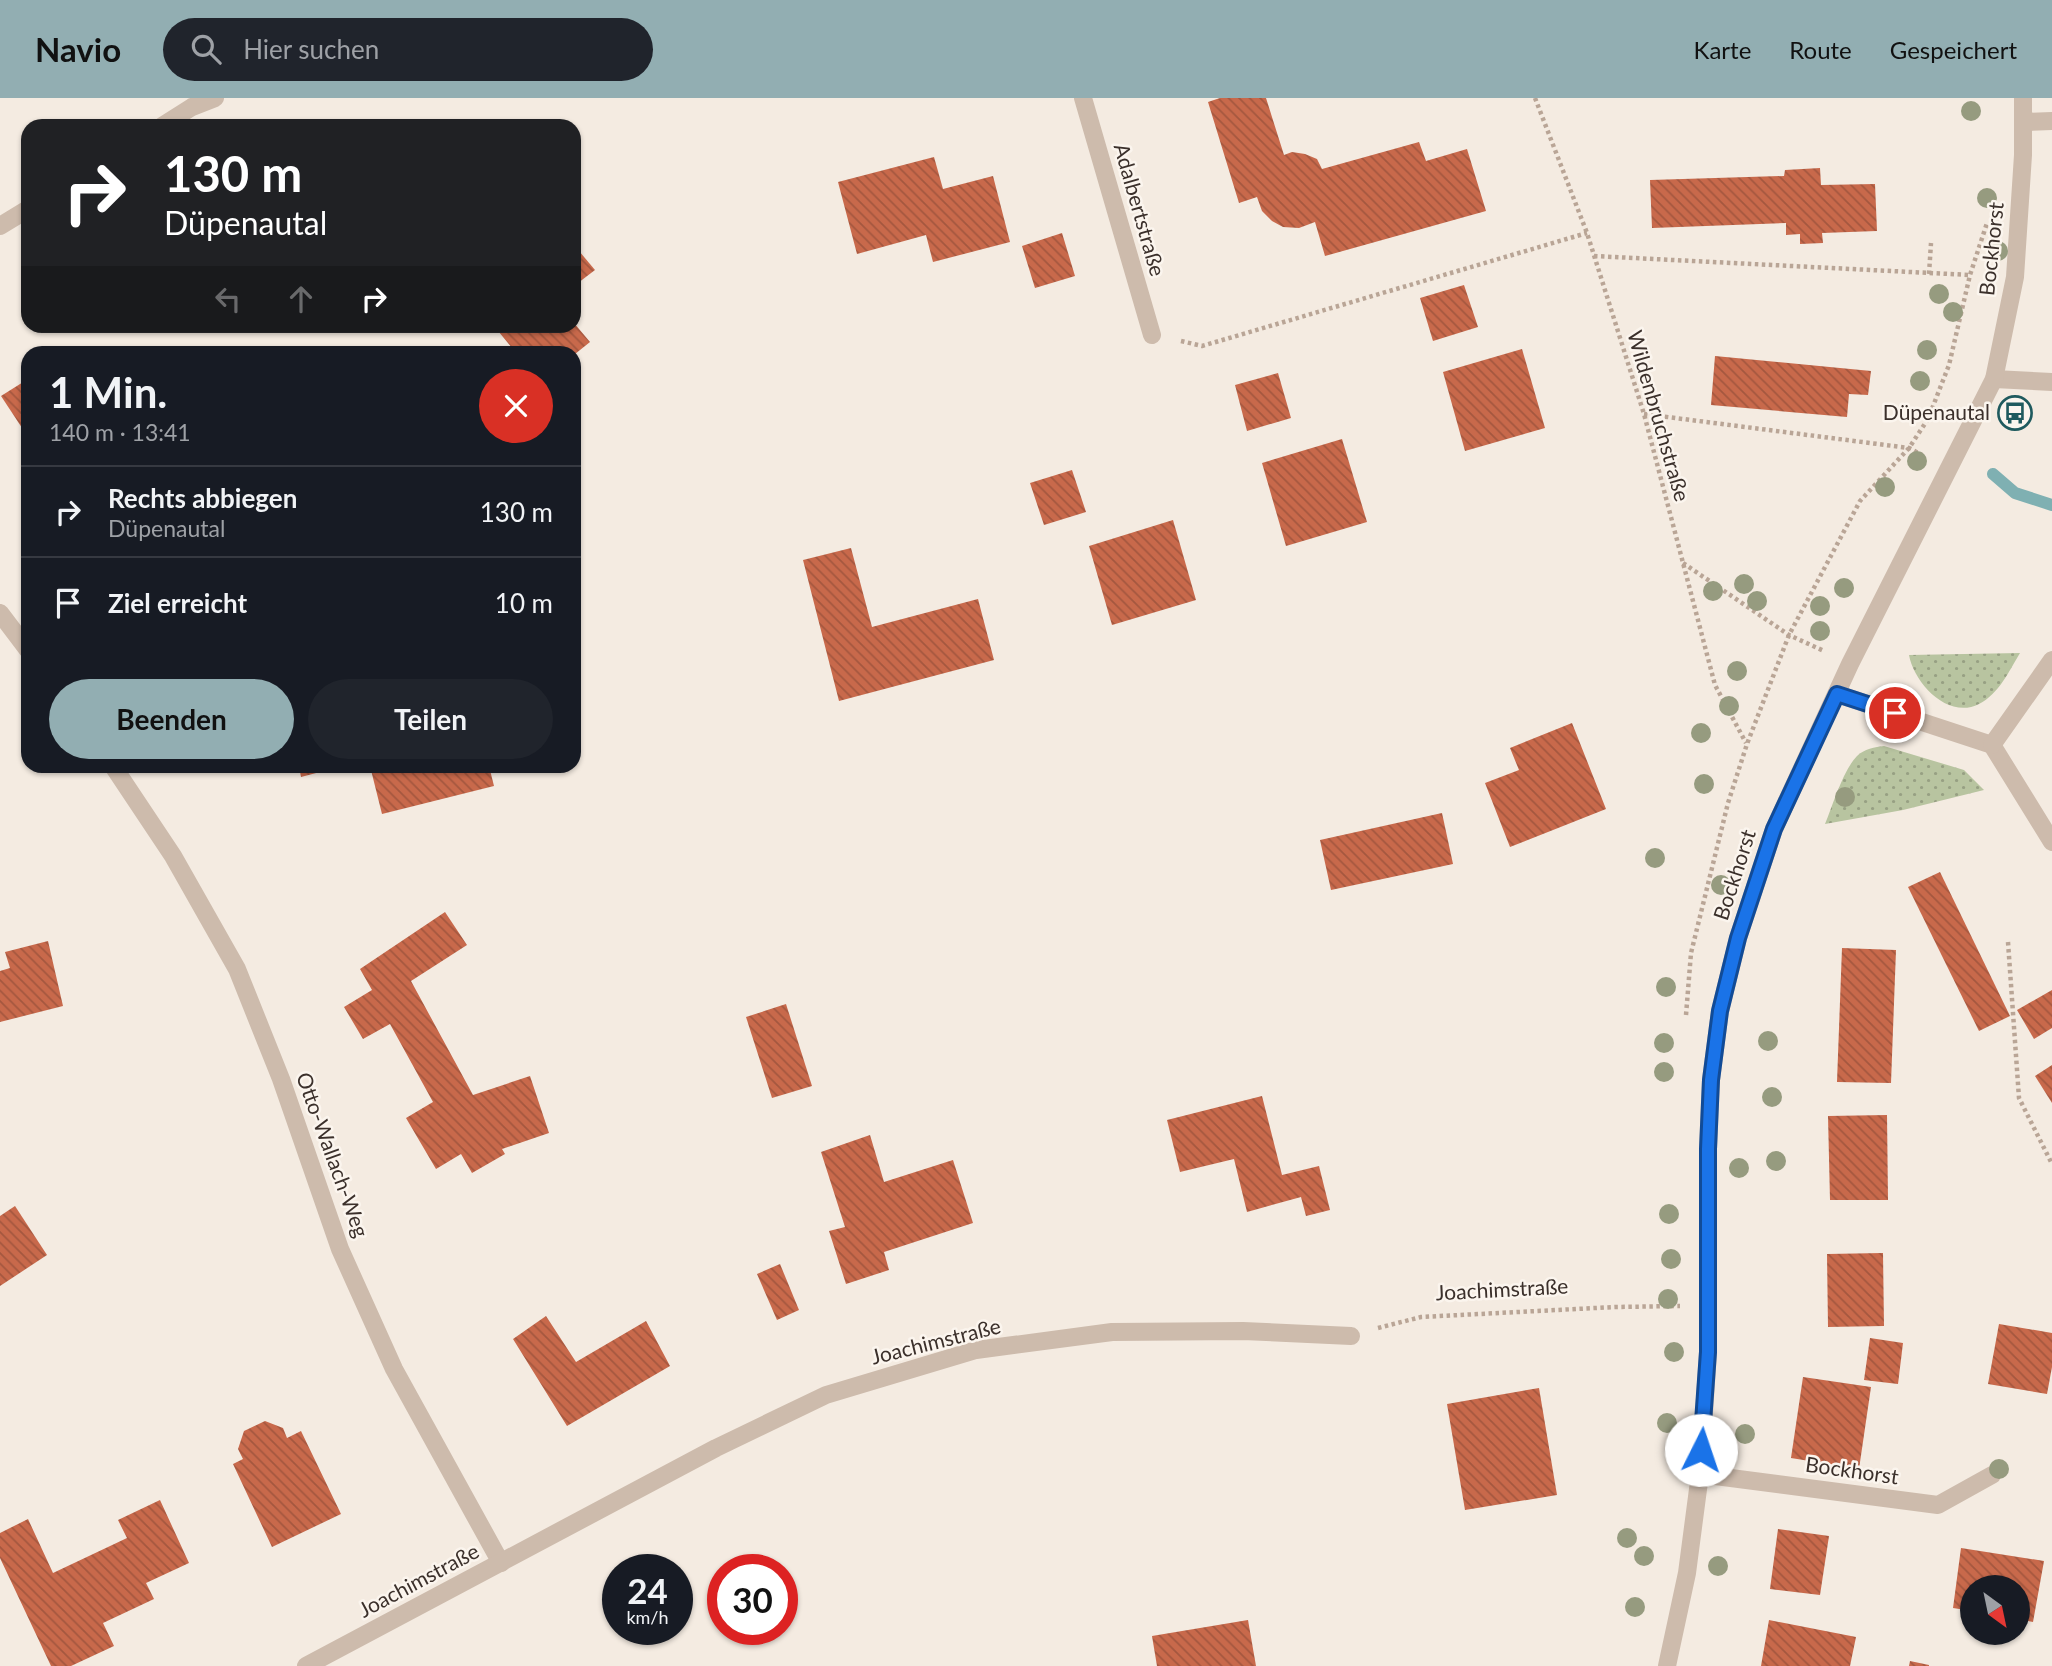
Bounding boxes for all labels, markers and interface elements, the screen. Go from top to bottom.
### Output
search box [163,18,653,81]
text: Navio [35,29,121,69]
icon: search [187,30,225,68]
text: Hier suchen [243,33,379,65]
text: Karte [1694,35,1751,64]
text: Route [1789,35,1852,64]
text: Gespeichert [1890,35,2017,64]
street label: Adalbertstraße [1110,140,1171,279]
text: 130 m [164,144,302,202]
icon: right [49,147,140,238]
street label: Bockhorst [1973,200,2008,297]
text: Düpenautal [164,203,327,242]
icon: left [209,280,247,318]
icon: ahead [282,280,320,318]
icon: right [355,280,393,318]
street label: Wildenbruchstraße [1623,327,1696,504]
text: 1 Min. [49,367,167,417]
button: close [479,369,553,443]
bus stop icon: Düpenautal [1996,394,2034,432]
place label: Düpenautal [1883,399,1990,424]
text: 140 m · 13:41 [49,418,191,446]
text: Rechts abbiegen [108,482,297,514]
icon: right [49,493,87,531]
text: 130 m [480,496,553,528]
text: Düpenautal [108,514,225,542]
icon: arrive [49,584,87,622]
text: Ziel erreicht [108,587,247,619]
text: 10 m [495,587,553,619]
button: Beenden [49,679,294,759]
button: Teilen [308,679,553,759]
pin [1865,683,1925,743]
icon: arrive [1876,694,1914,732]
street label: Bockhorst [1707,826,1760,923]
street label: Otto-Wallach-Weg [292,1069,375,1240]
street label: Joachimstraße [1435,1273,1569,1304]
street label: Joachimstraße [868,1312,1003,1369]
position arrow [1664,1413,1738,1487]
street label: Bockhorst [1804,1451,1901,1488]
street label: Joachimstraße [354,1537,483,1622]
speed limit sign: 30 [707,1554,798,1645]
text: 24 [627,1569,668,1611]
north arrow [1960,1575,2030,1645]
map controls [1960,1575,2030,1645]
text: km/h [626,1606,669,1628]

